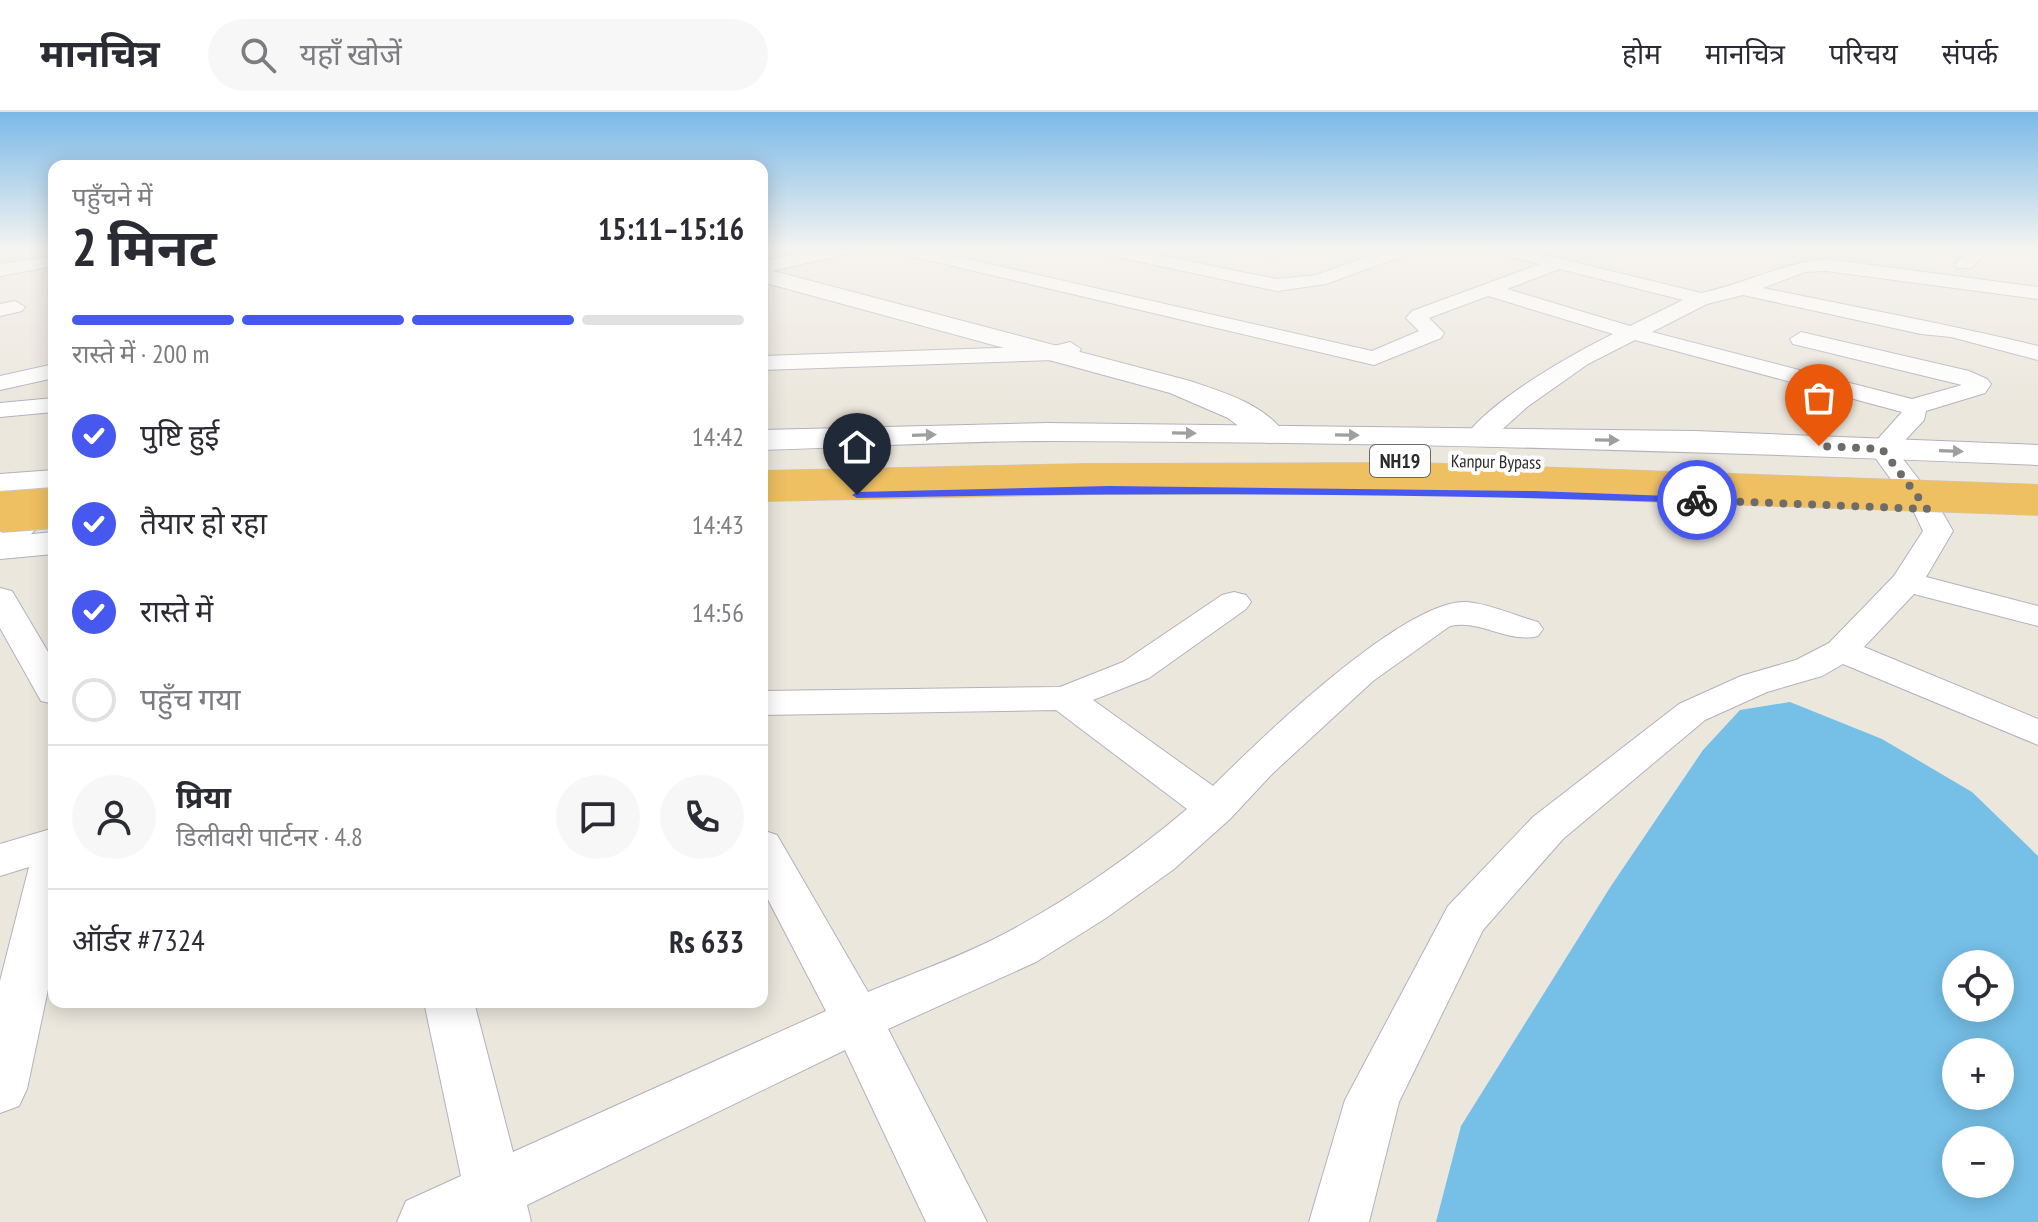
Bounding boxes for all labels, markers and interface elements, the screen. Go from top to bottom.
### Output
search box [208,19,768,91]
text: मानचित्र [40,28,160,77]
icon: search [236,33,280,77]
text: यहाँ खोजें [300,34,402,73]
text: होम [1622,35,1661,72]
text: मानचित्र [1705,35,1785,72]
text: परिचय [1829,35,1898,72]
text: संपर्क [1942,35,1998,72]
text: पहुँचने में [72,180,153,213]
text: 15:11–15:16 [598,209,744,248]
text: 2 मिनट [72,213,217,280]
text: रास्ते में · 200 m [72,337,209,370]
pin [1785,364,1853,446]
icon: bag [1797,376,1841,420]
pin [823,413,891,495]
icon: check [72,414,116,458]
text: पुष्टि हुई [140,415,219,454]
text: 14:42 [692,420,744,453]
icon: home [835,425,879,469]
one-way arrow [1172,427,1197,440]
one-way arrow [912,429,937,442]
one-way arrow [1335,429,1360,441]
one-way arrow [1595,433,1620,446]
road number: NH19 [1370,445,1430,477]
one-way arrow [1939,445,1964,458]
street label: Kanpur Bypass [1451,449,1541,474]
courier [1657,460,1737,540]
icon: bike [1675,478,1719,522]
icon: check [72,502,116,546]
text: तैयार हो रहा [140,503,267,542]
text: 14:43 [692,508,744,541]
icon: check [72,590,116,634]
text: रास्ते में [140,591,213,630]
text: 14:56 [692,596,744,629]
text: पहुँच गया [140,679,240,718]
button: person [72,775,156,859]
button: chat [556,775,640,859]
button: phone [660,775,744,859]
text: प्रिया [176,777,231,816]
text: डिलीवरी पार्टनर · 4.8 [176,820,363,853]
text: ऑर्डर #7324 [72,920,205,959]
text: Rs 633 [669,922,744,961]
map controls [1942,950,2014,1198]
button: locate [1942,950,2014,1022]
button: + [1942,1038,2014,1110]
button: − [1942,1126,2014,1198]

